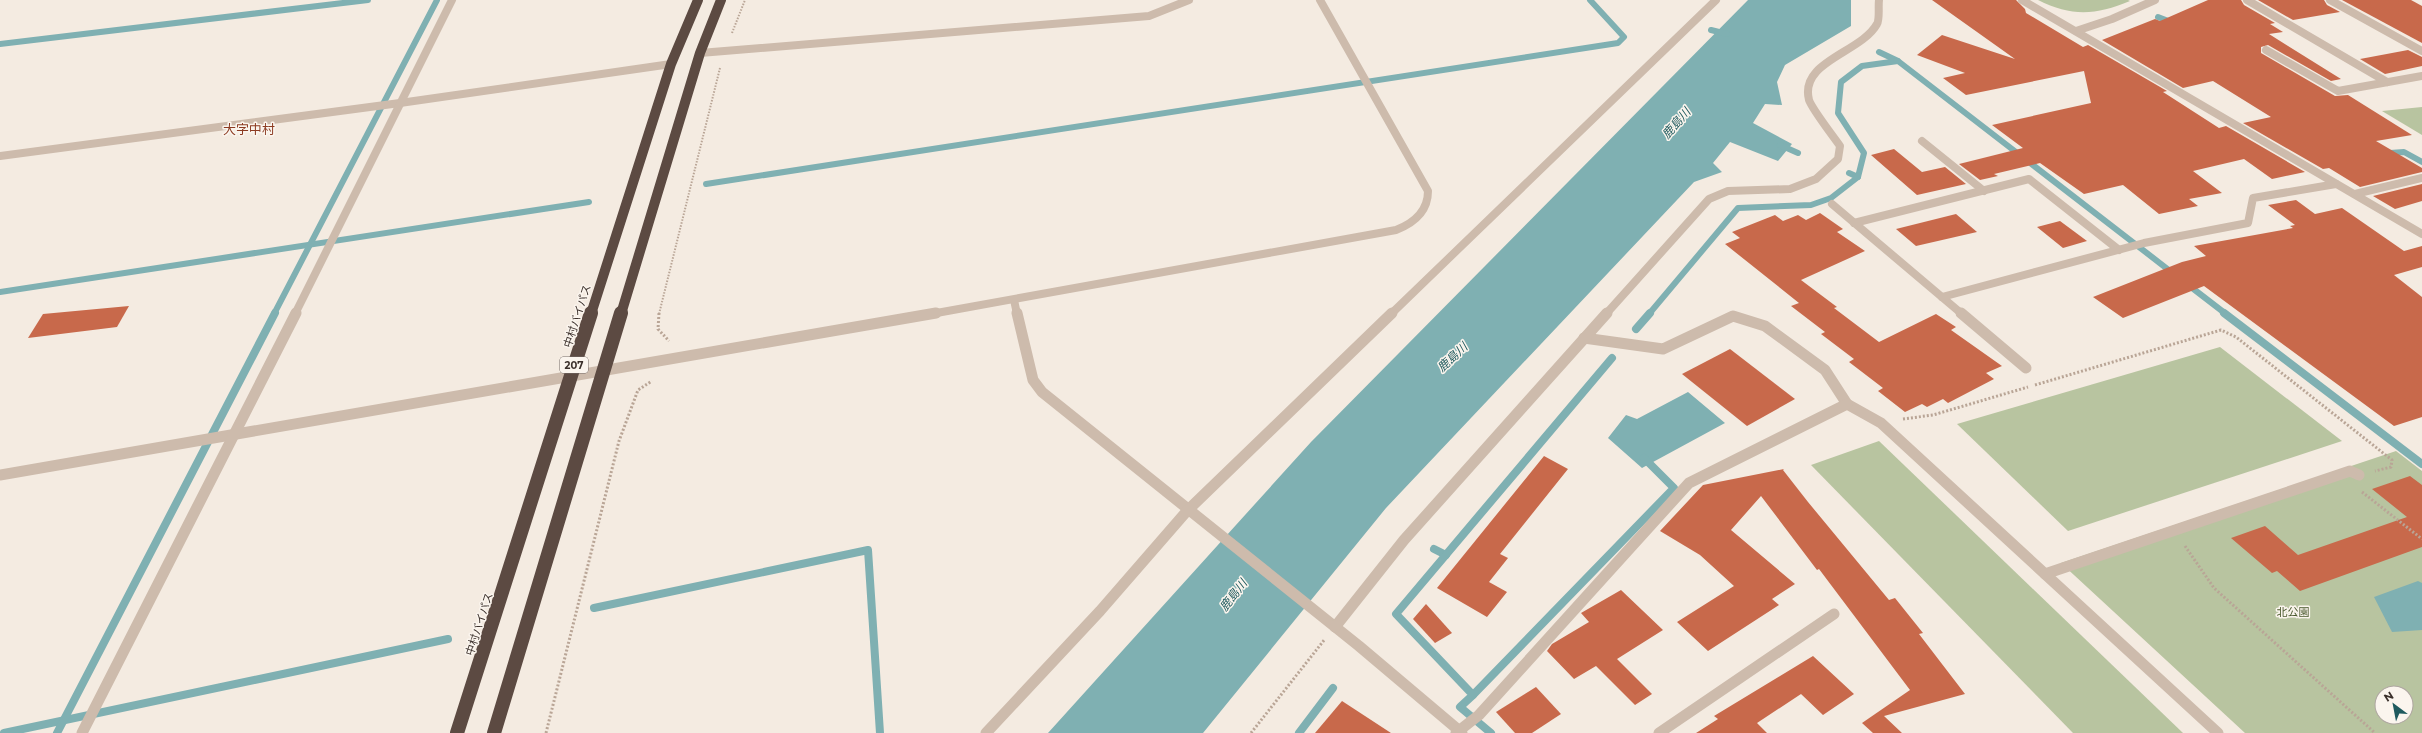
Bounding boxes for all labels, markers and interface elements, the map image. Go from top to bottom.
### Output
water label: 鹿島川 [1659,103,1695,142]
district label: 大字中村 [223,121,275,137]
street label: 中村バイパス [560,283,594,349]
water label: 鹿島川 [1434,338,1472,375]
road number: 207 [560,357,588,373]
water label: 鹿島川 [1216,575,1251,614]
street label: 中村バイパス [462,591,496,657]
park label: 北公園 [2277,605,2310,619]
north arrow [2374,685,2414,725]
text: N [2381,688,2396,705]

